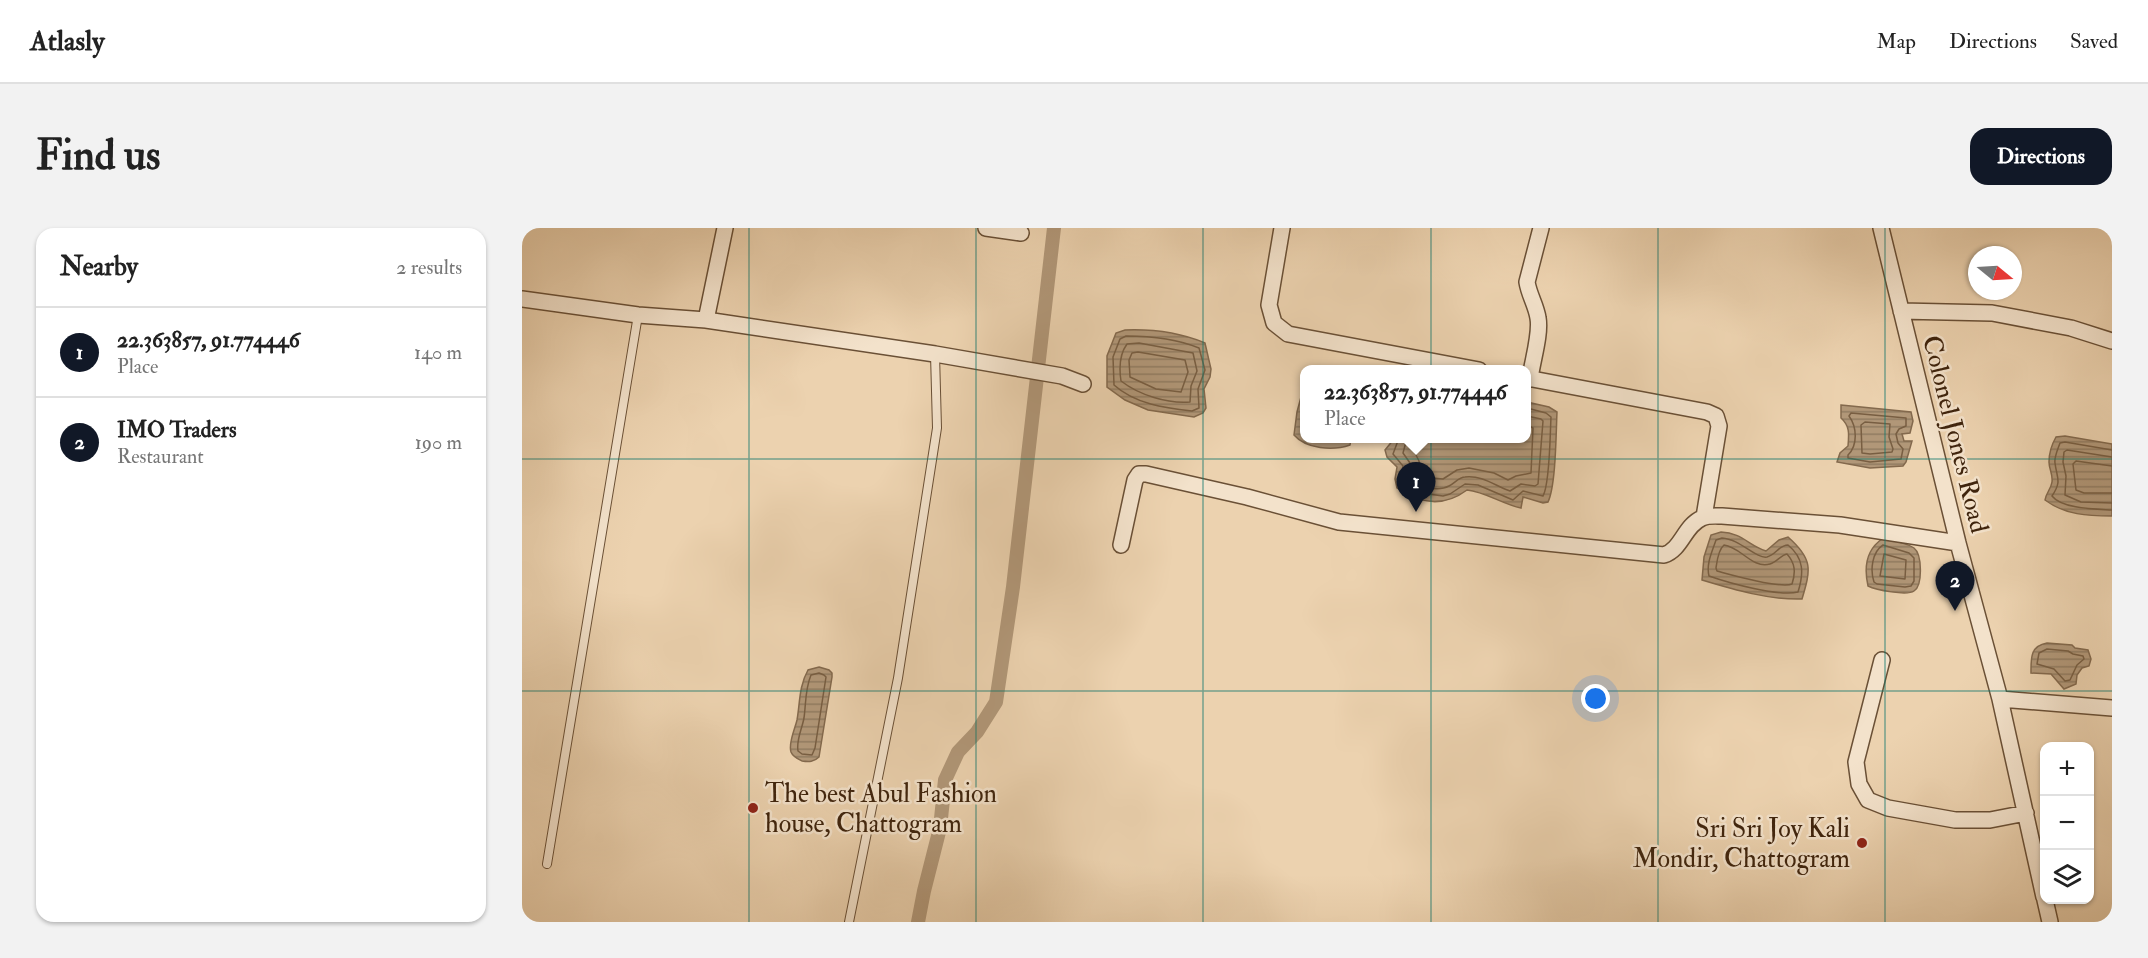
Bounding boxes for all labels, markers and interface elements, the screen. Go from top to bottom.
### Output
text: Atlasly [30,24,104,59]
text: Map [1876,28,1916,55]
text: Directions [1949,28,2037,55]
text: Saved [2070,28,2118,55]
button: Directions [1970,128,2112,185]
text: Find us [36,130,160,182]
north arrow [1968,246,2022,300]
text: Nearby [60,251,138,283]
text: 2 results [396,255,462,280]
text: 22.363857, 91.774446 [117,326,300,354]
street label: Colonel Jones Road [1915,332,1995,537]
text: 1 [76,340,83,365]
text: 140 m [414,340,462,365]
text: Place [117,354,158,379]
popup [1300,365,1531,443]
text: 22.363857, 91.774446 [1324,378,1507,406]
text: Place [1324,406,1366,431]
text: IMO Traders [117,416,236,444]
text: 2 [74,430,85,455]
text: 190 m [415,430,462,455]
text: Restaurant [117,444,204,469]
pin: 1 [1396,462,1436,512]
pin: 2 [1936,562,1974,611]
your location [1581,684,1610,713]
map controls [2040,742,2094,904]
button: + [2040,742,2094,796]
place label: The best Abul Fashion house, Chattogram [765,778,997,840]
button: − [2040,796,2094,850]
marker: The best Abul Fashion house, Chattogram [746,801,760,815]
place label: Sri Sri Joy Kali Mondir, Chattogram [1633,813,1850,875]
marker: Sri Sri Joy Kali Mondir, Chattogram [1855,836,1869,850]
button: layers [2040,850,2094,904]

